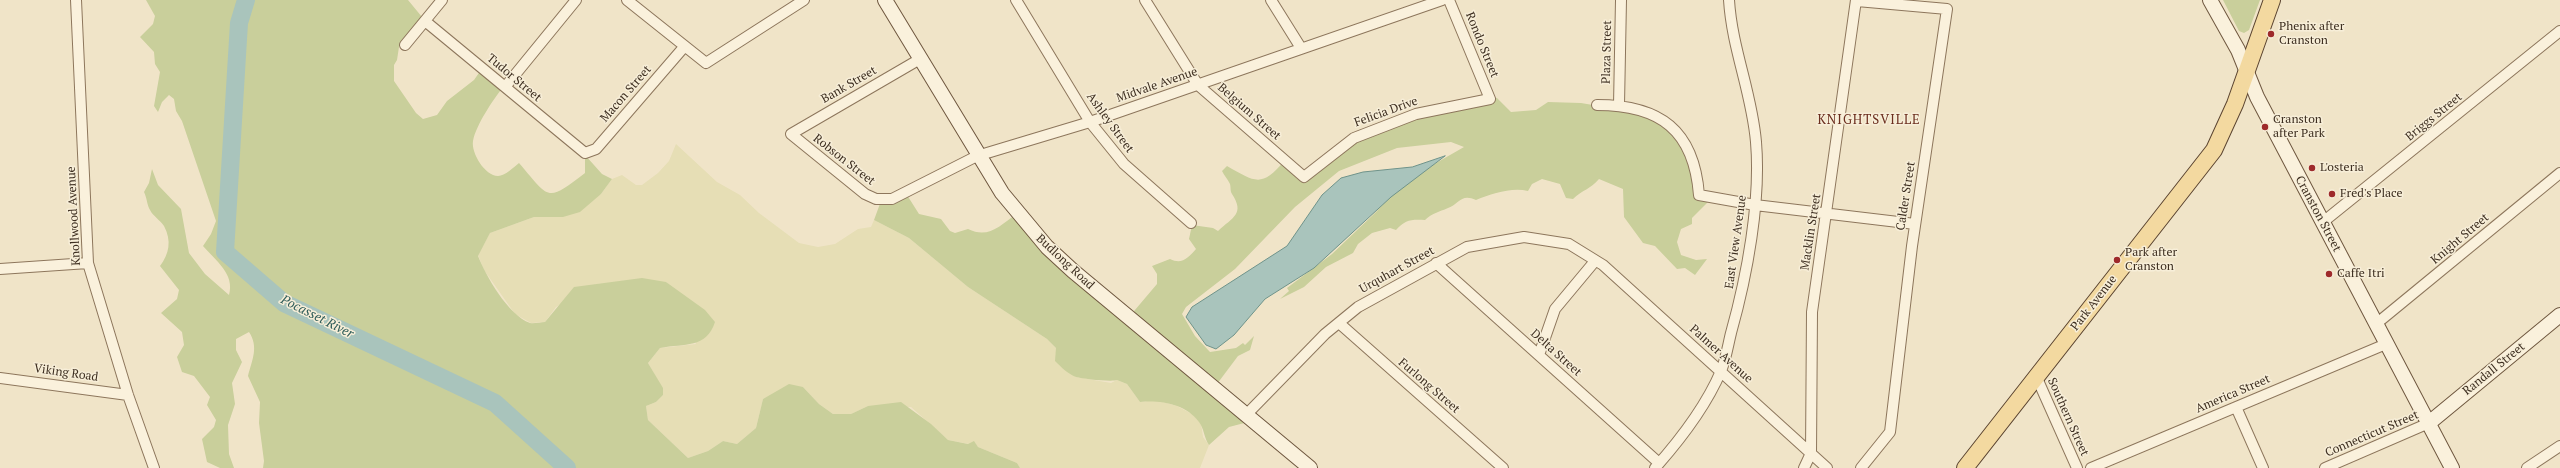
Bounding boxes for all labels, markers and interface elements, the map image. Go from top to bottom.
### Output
street label: Rondo Street [1462,10,1502,80]
street label: Plaza Street [1599,20,1615,84]
place label: Phenix after Cranston [2279,20,2344,48]
marker: Phenix after Cranston [2266,29,2276,39]
street label: Tudor Street [484,51,544,105]
street label: Macon Street [597,63,655,125]
street label: Bank Street [819,63,879,107]
street label: Midvale Avenue [1115,64,1199,106]
street label: Belgium Street [1214,81,1284,143]
street label: Ashley Street [1083,90,1137,156]
street label: Briggs Street [2403,90,2465,144]
street label: Felicia Drive [1352,94,1420,130]
district label: KNIGHTSVILLE [1817,112,1921,128]
place label: Cranston after Park [2273,113,2325,141]
marker: Cranston after Park [2260,122,2270,132]
street label: Robson Street [810,131,878,189]
street label: Calder Street [1893,160,1919,232]
place label: L'osteria [2320,161,2364,175]
marker: L'osteria [2307,163,2317,173]
street label: Knollwood Avenue [64,166,84,266]
street label: Cranston Street [2292,174,2344,254]
place label: Fred's Place [2340,187,2402,201]
marker: Fred's Place [2327,189,2337,199]
street label: Macklin Street [1798,193,1824,271]
street label: East View Avenue [1722,194,1750,290]
street label: Knight Street [2428,211,2492,267]
street label: Budlong Road [1033,231,1097,293]
street label: Urquhart Street [1357,244,1437,296]
place label: Park after Cranston [2125,246,2177,274]
marker: Park after Cranston [2112,255,2122,265]
place label: Caffe Itri [2337,267,2385,281]
marker: Caffe Itri [2324,269,2334,279]
street label: Park Avenue [2068,272,2120,334]
water label: Pocasset River [278,292,356,342]
street label: Palmer Avenue [1686,322,1756,386]
street label: Delta Street [1528,326,1584,380]
street label: Randall Street [2460,340,2528,398]
street label: Furlong Street [1395,355,1463,417]
street label: Viking Road [33,361,99,385]
street label: America Street [2194,372,2272,416]
street label: Southern Street [2044,376,2092,458]
street label: Connecticut Street [2323,408,2421,460]

